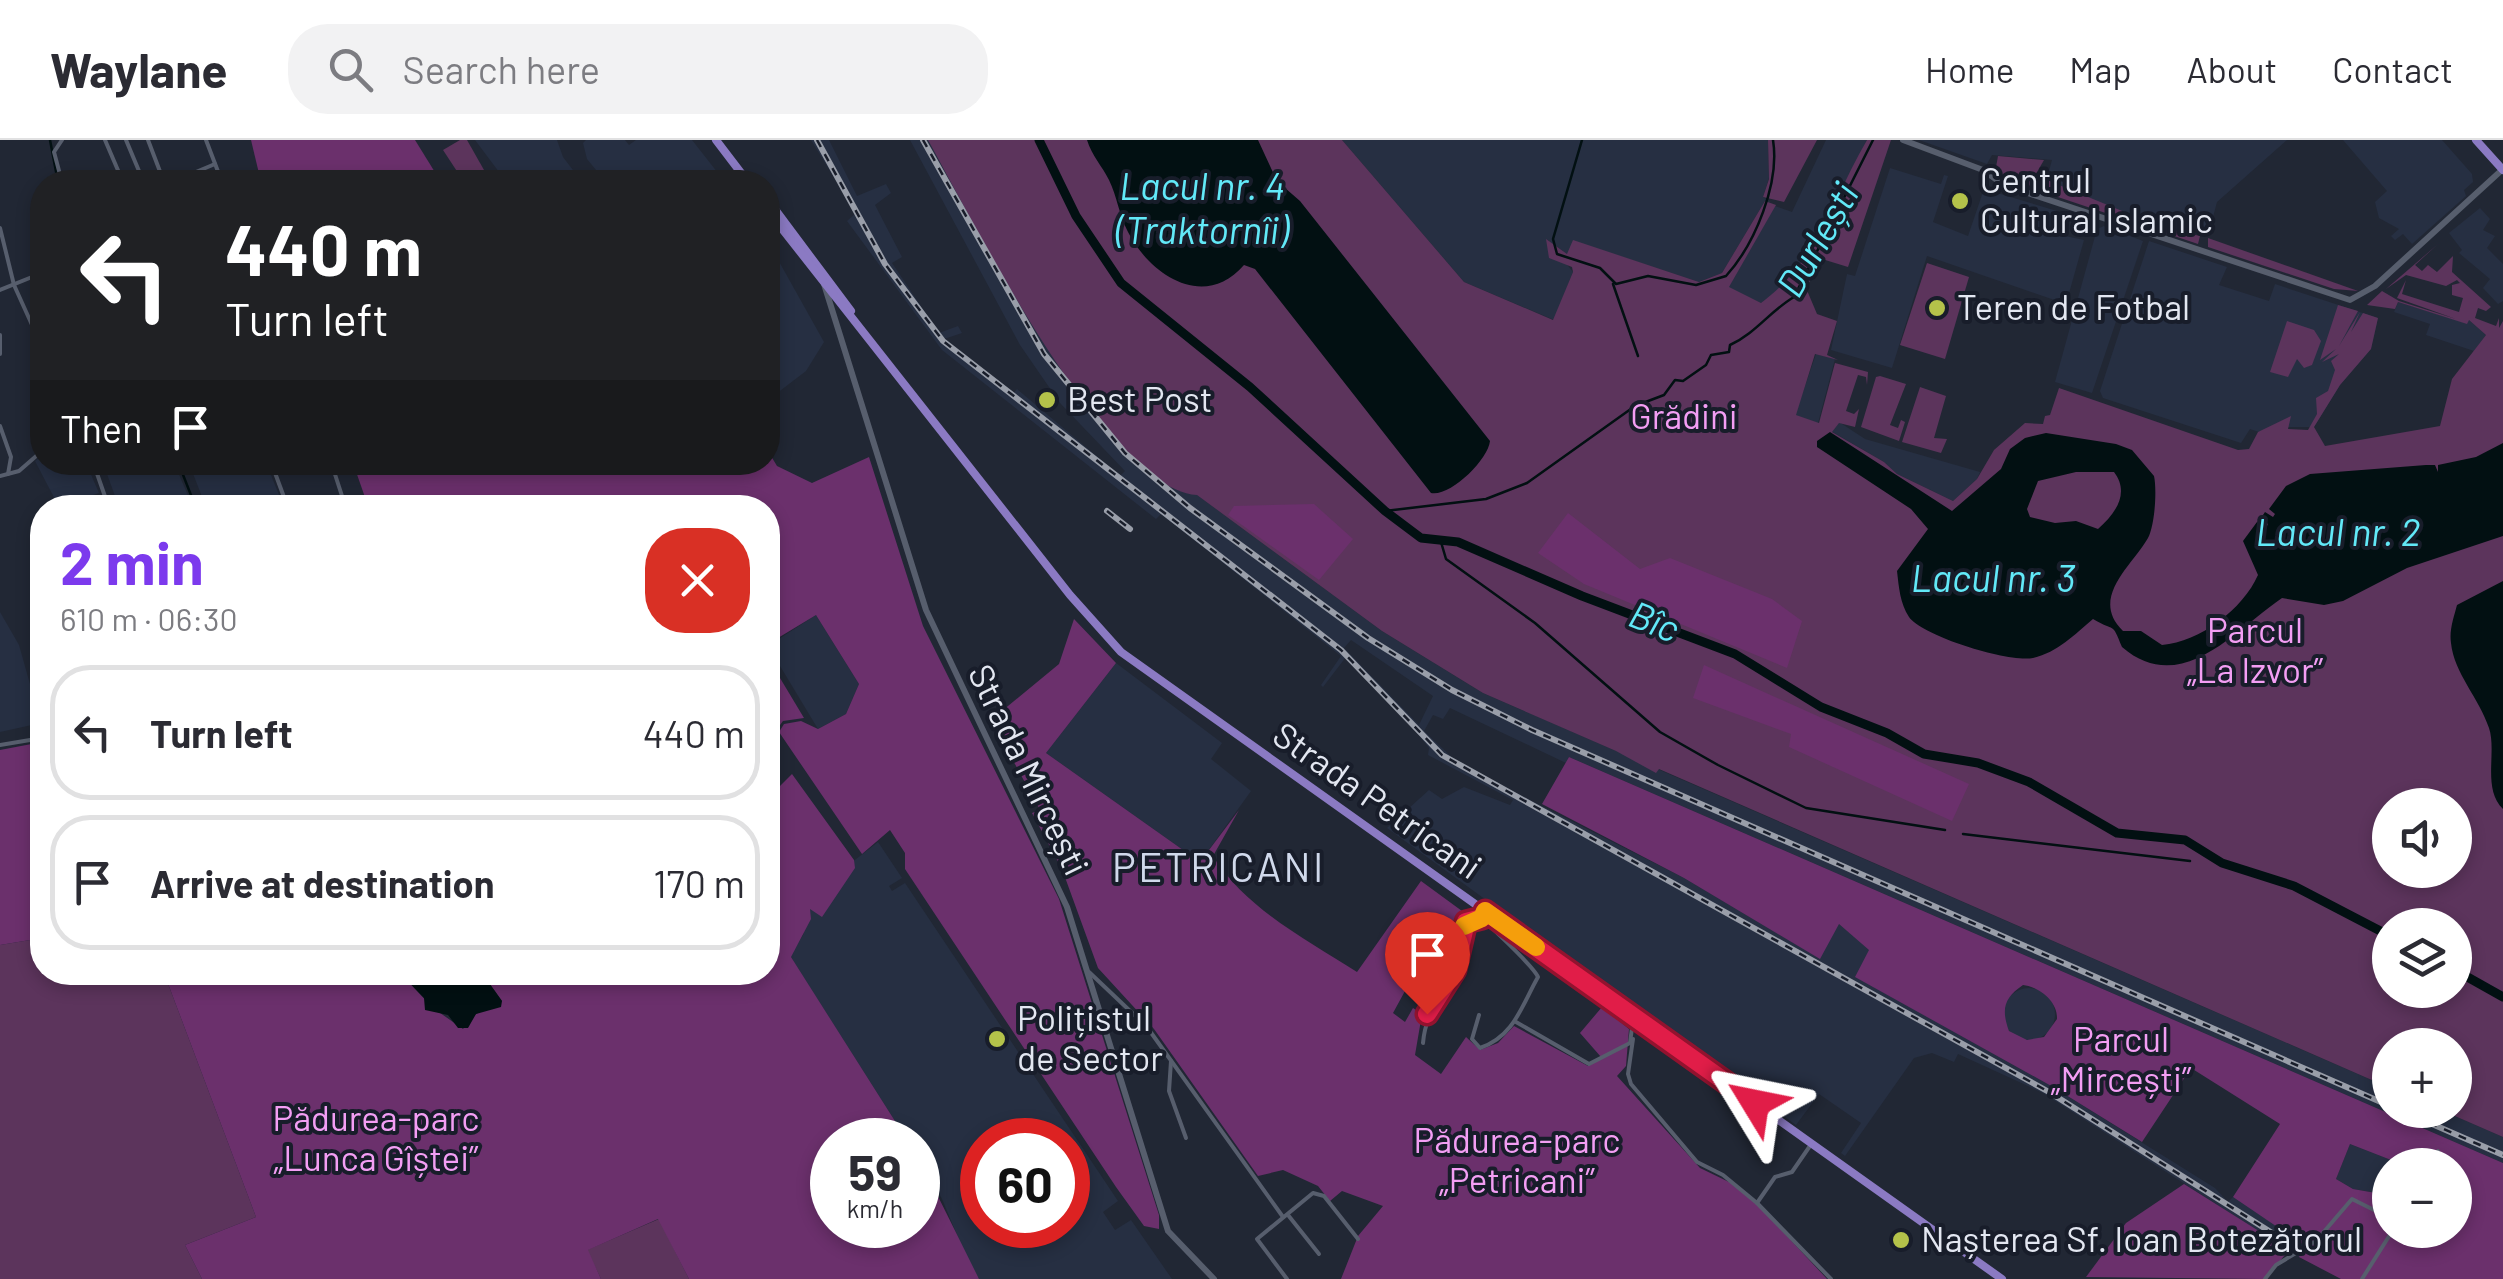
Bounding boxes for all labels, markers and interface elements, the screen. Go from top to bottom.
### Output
search box [288,24,988,114]
text: Waylane [50,40,228,98]
icon: search [323,42,378,97]
text: Search here [403,46,600,92]
text: Home [1925,48,2014,90]
text: Map [2069,48,2132,90]
text: About [2187,48,2277,90]
text: Contact [2332,48,2453,90]
place label: Centrul Cultural Islamic [1980,158,2213,240]
water label: Lacul nr. 4 (Traktornîi) [1115,162,1290,252]
water label: Durlești [1765,173,1867,304]
marker: Centrul Cultural Islamic [1949,190,1971,212]
text: 440 m [225,206,422,290]
icon: left [60,210,190,340]
place label: Teren de Fotbal [1957,285,2190,327]
text: Turn left [225,291,389,345]
marker: Teren de Fotbal [1926,297,1948,319]
place label: Best Post [1067,377,1213,419]
marker: Best Post [1036,389,1058,411]
park label: Grădini [1630,394,1738,436]
icon: arrive [163,400,218,455]
text: Then [60,405,143,451]
water label: Lacul nr. 2 [2255,508,2421,554]
text: 2 min [60,525,204,597]
button: close [645,528,750,633]
water label: Lacul nr. 3 [1911,554,2075,600]
water label: Bîc [1623,589,1687,651]
text: 610 m · 06:30 [60,599,238,637]
park label: Parcul „La Izvor” [2187,608,2324,690]
street label: Strada Mircești [961,657,1099,881]
icon: left [65,705,120,760]
text: Turn left [150,710,293,756]
text: 440 m [643,710,745,756]
street label: Strada Petricani [1266,712,1490,887]
map controls [2372,788,2472,1248]
button: sound [2372,788,2472,888]
district label: PETRICANI [1112,842,1326,890]
icon: arrive [65,855,120,910]
text: Arrive at destination [150,860,495,906]
text: 170 m [653,860,745,906]
button: layers [2372,908,2472,1008]
pin [1385,912,1470,1015]
icon: arrive [1400,927,1455,982]
place label: Polițistul de Sector [1017,996,1163,1078]
park label: Parcul „Mircești” [2051,1017,2192,1099]
marker: Polițistul de Sector [986,1028,1008,1050]
button: + [2372,1028,2472,1128]
position arrow [1703,1051,1807,1155]
park label: Pădurea-parc „Lunca Gîștei” [273,1096,479,1178]
speed limit sign: 60 [960,1118,1090,1248]
park label: Pădurea-parc „Petricani” [1414,1118,1620,1200]
text: 59 [848,1141,902,1201]
button: − [2372,1148,2472,1248]
text: km/h [847,1193,903,1223]
place label: Nașterea Sf. Ioan Botezătorul [1921,1217,2362,1259]
marker: Nașterea Sf. Ioan Botezătorul [1890,1229,1912,1251]

